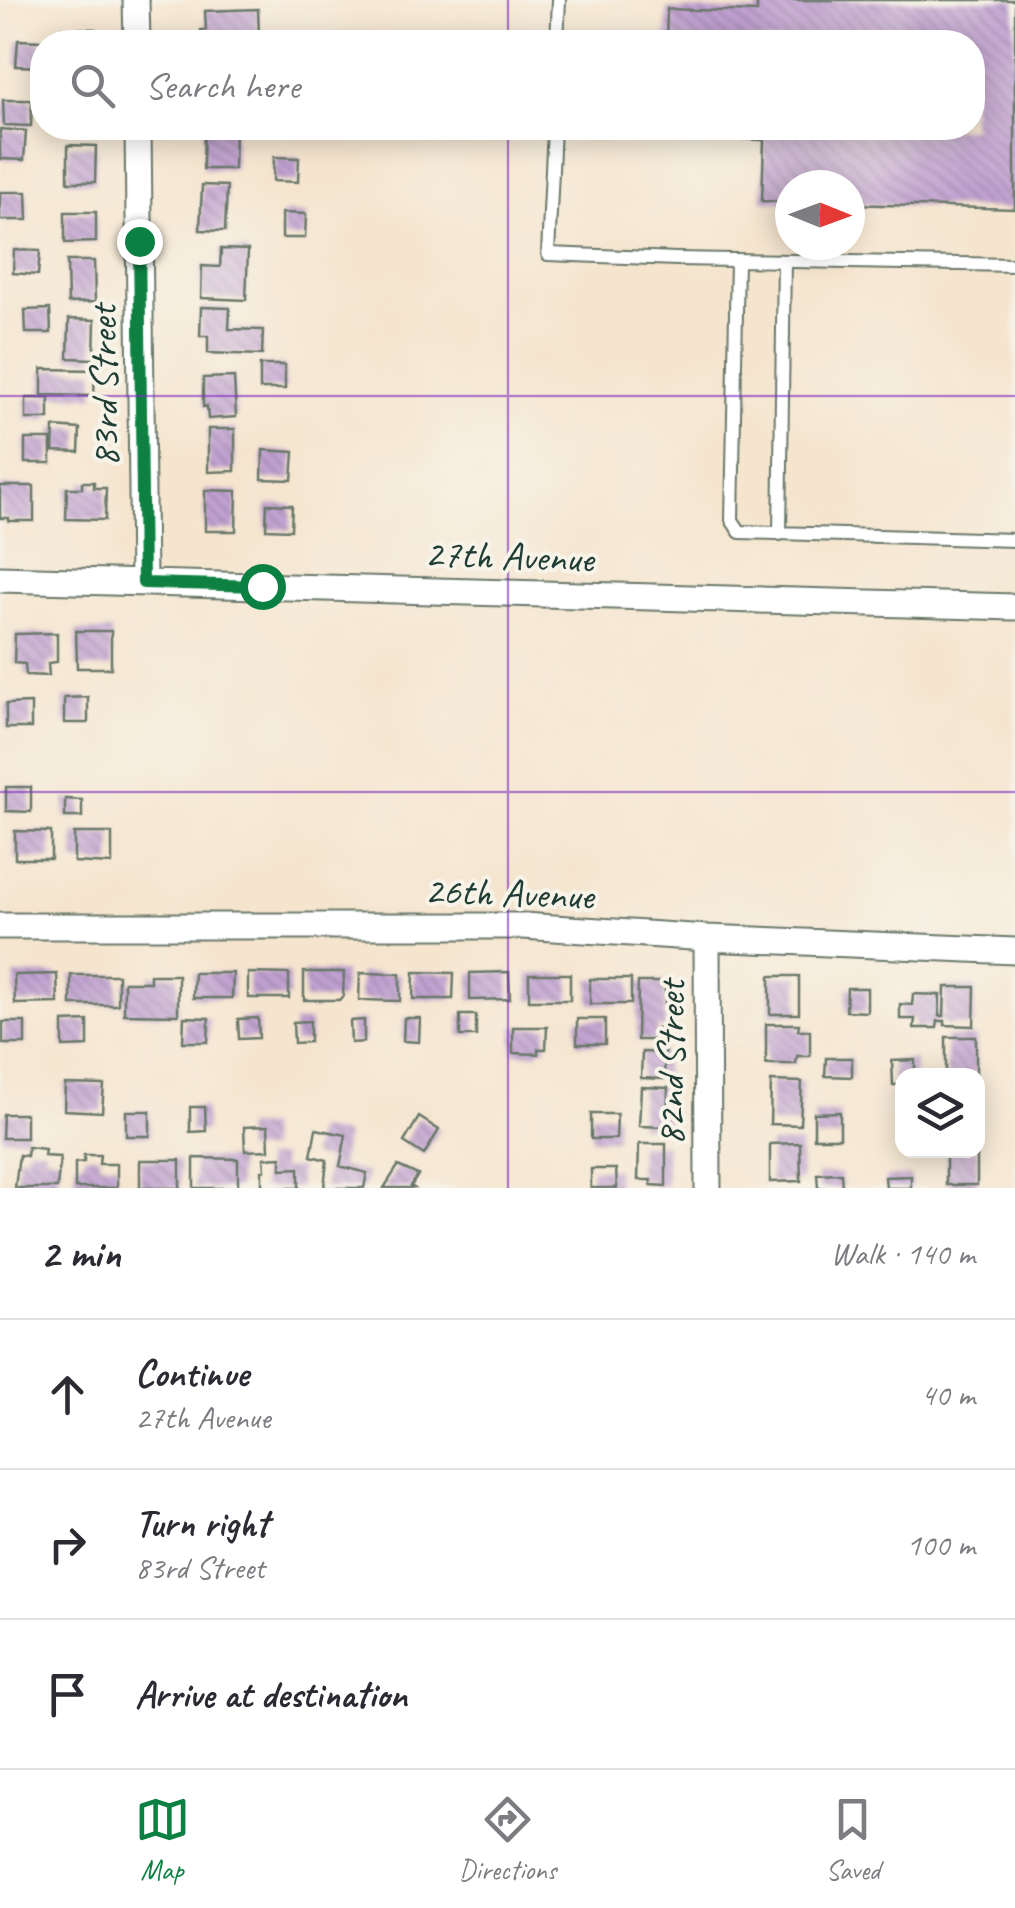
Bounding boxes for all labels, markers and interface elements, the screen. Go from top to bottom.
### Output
search box [30,30,985,140]
icon: search [65,58,120,113]
text: Search here [145,62,300,109]
north arrow [775,170,865,260]
route end [117,219,163,265]
street label: 83rd Street [78,301,130,467]
street label: 27th Avenue [424,528,597,584]
route start [240,564,286,610]
street label: 26th Avenue [424,865,597,921]
street label: 82nd Street [646,976,696,1146]
map controls [895,1068,985,1158]
button: layers [895,1068,985,1158]
text: 2 min [40,1227,120,1280]
text: Walk · 140 m [831,1233,975,1274]
text: Continue [135,1350,249,1397]
icon: ahead [40,1367,95,1422]
text: 40 m [921,1374,975,1415]
text: 27th Avenue [135,1397,270,1438]
text: Turn right [135,1500,269,1547]
icon: right [40,1517,95,1572]
text: 100 m [906,1524,975,1565]
text: 83rd Street [135,1547,265,1588]
icon: arrive [40,1667,95,1722]
text: Arrive at destination [135,1671,407,1718]
tab: Map [135,1792,190,1887]
tab: Directions [459,1792,556,1887]
tab: Saved [825,1792,880,1887]

